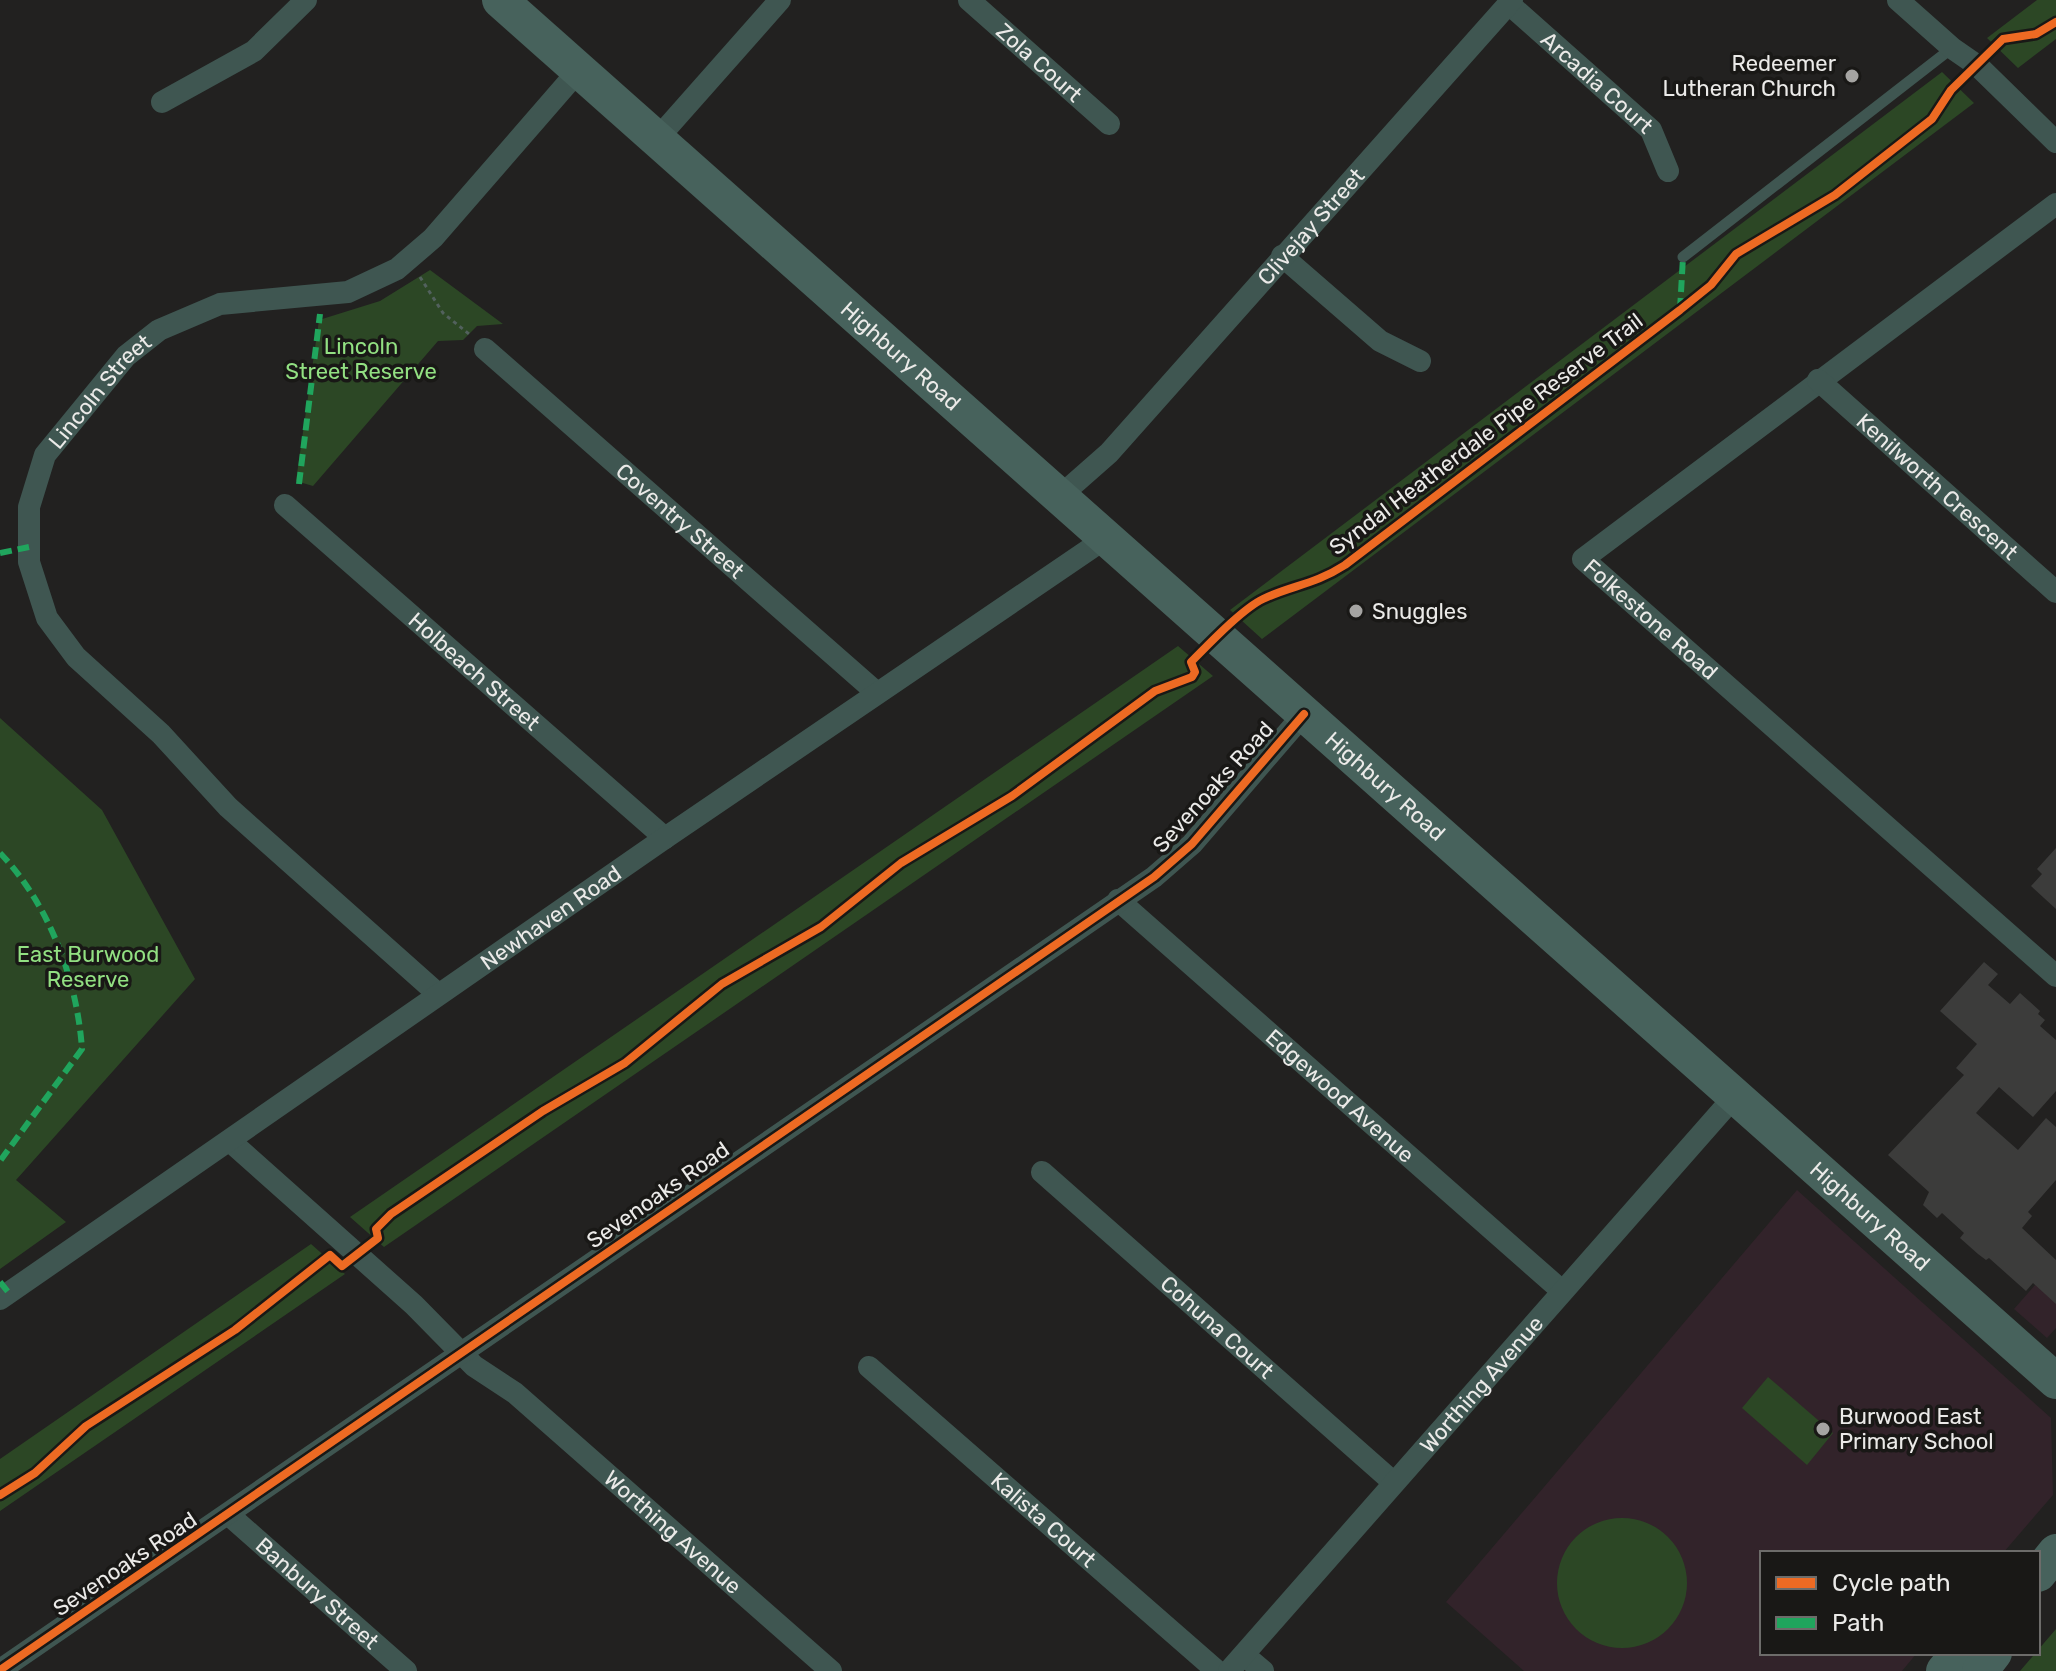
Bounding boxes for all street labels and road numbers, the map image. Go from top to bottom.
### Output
street label: Zola Court [991,17,1088,108]
street label: Arcadia Court [1536,26,1659,139]
street label: Clivejay Street [1252,162,1370,290]
street label: Highbury Road [835,295,966,416]
street label: Syndal Heatherdale Pipe Reserve Trail [1324,307,1648,561]
street label: Lincoln Street [42,328,157,454]
street label: Kenilworth Crescent [1851,407,2024,566]
street label: Coventry Street [611,457,750,584]
street label: Folkestone Road [1578,553,1723,685]
street label: Holbeach Street [403,606,546,736]
street label: Sevenoaks Road [1147,716,1279,858]
street label: Highbury Road [1320,726,1451,846]
street label: Newhaven Road [475,859,626,975]
street label: Edgewood Avenue [1260,1023,1420,1168]
street label: Sevenoaks Road [582,1136,734,1254]
street label: Highbury Road [1805,1156,1936,1276]
street label: Cohuna Court [1155,1270,1280,1384]
street label: Worthing Avenue [1414,1310,1549,1458]
street label: Worthing Avenue [599,1464,747,1599]
street label: Kalista Court [986,1466,1102,1573]
street label: Sevenoaks Road [48,1506,202,1622]
street label: Banbury Street [250,1531,385,1655]

